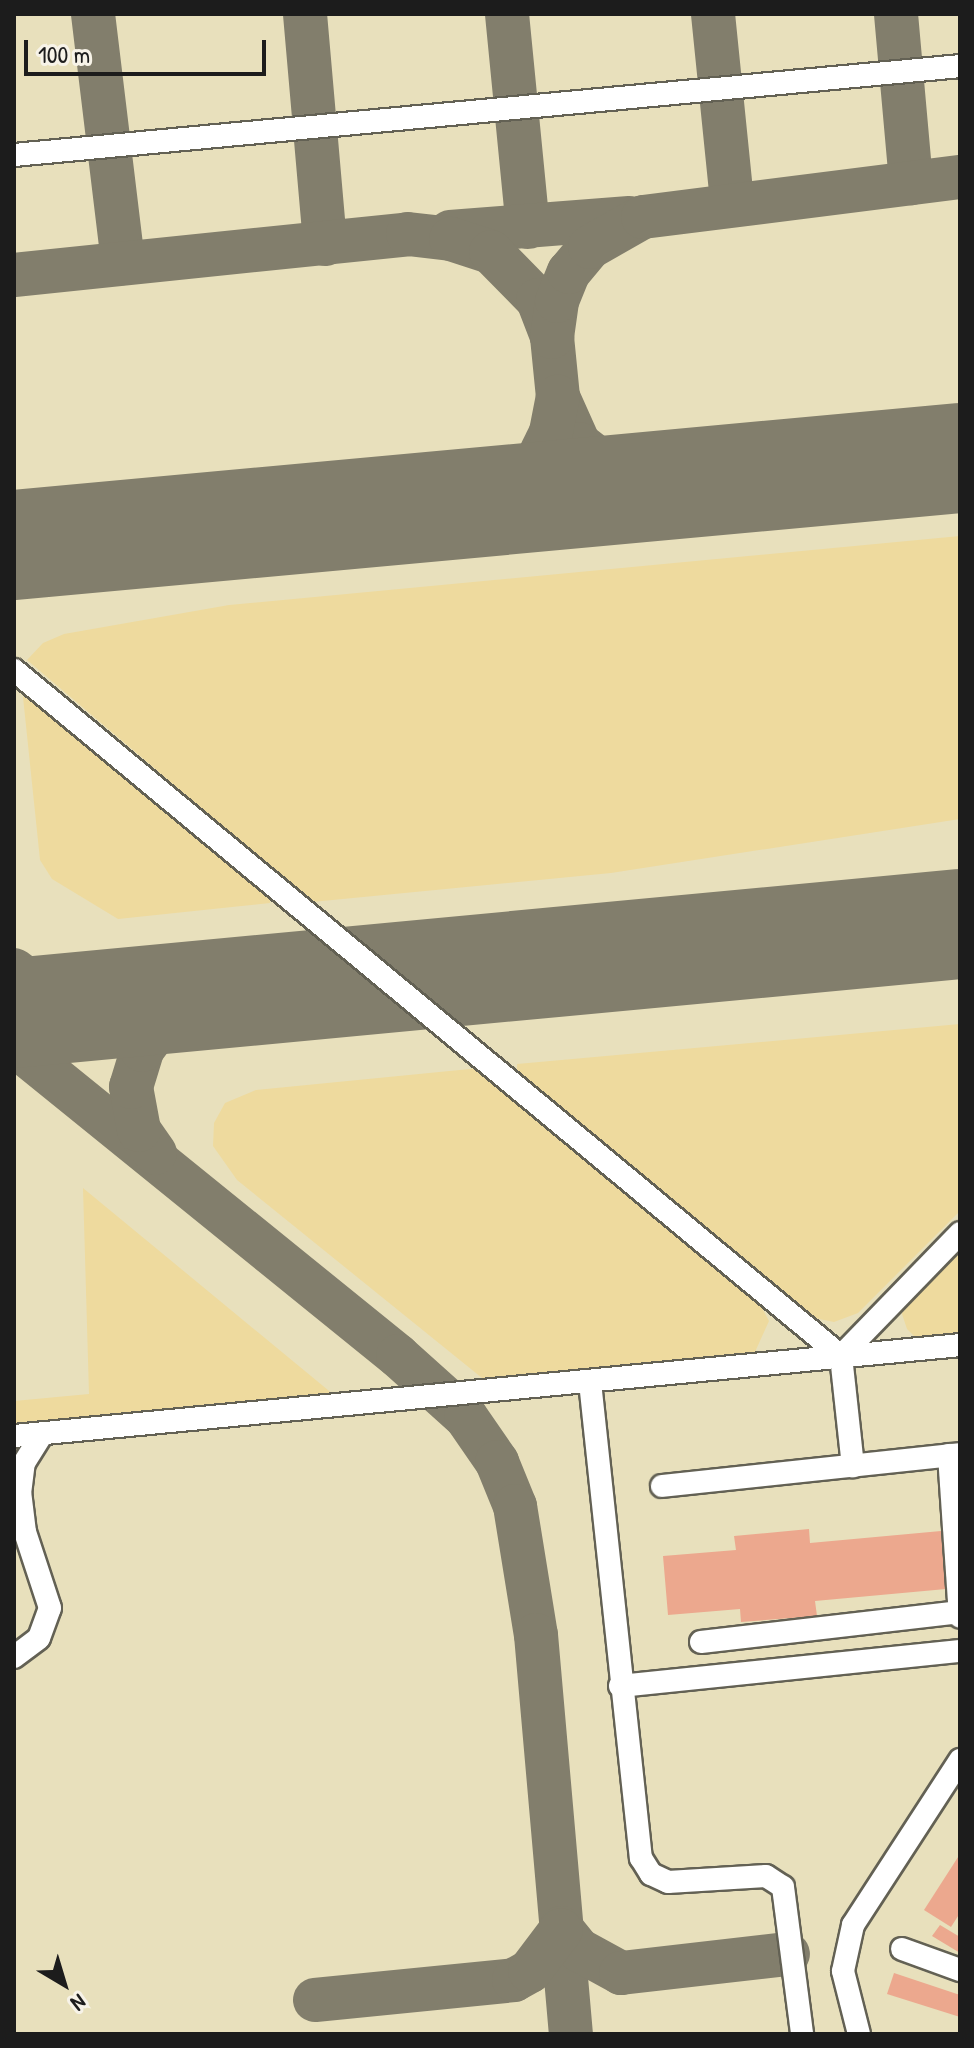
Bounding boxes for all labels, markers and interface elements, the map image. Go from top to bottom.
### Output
scale bar [28,24,270,74]
text: 100 m [38,38,90,70]
north arrow [24,1944,104,2024]
text: N [65,1987,93,2018]

